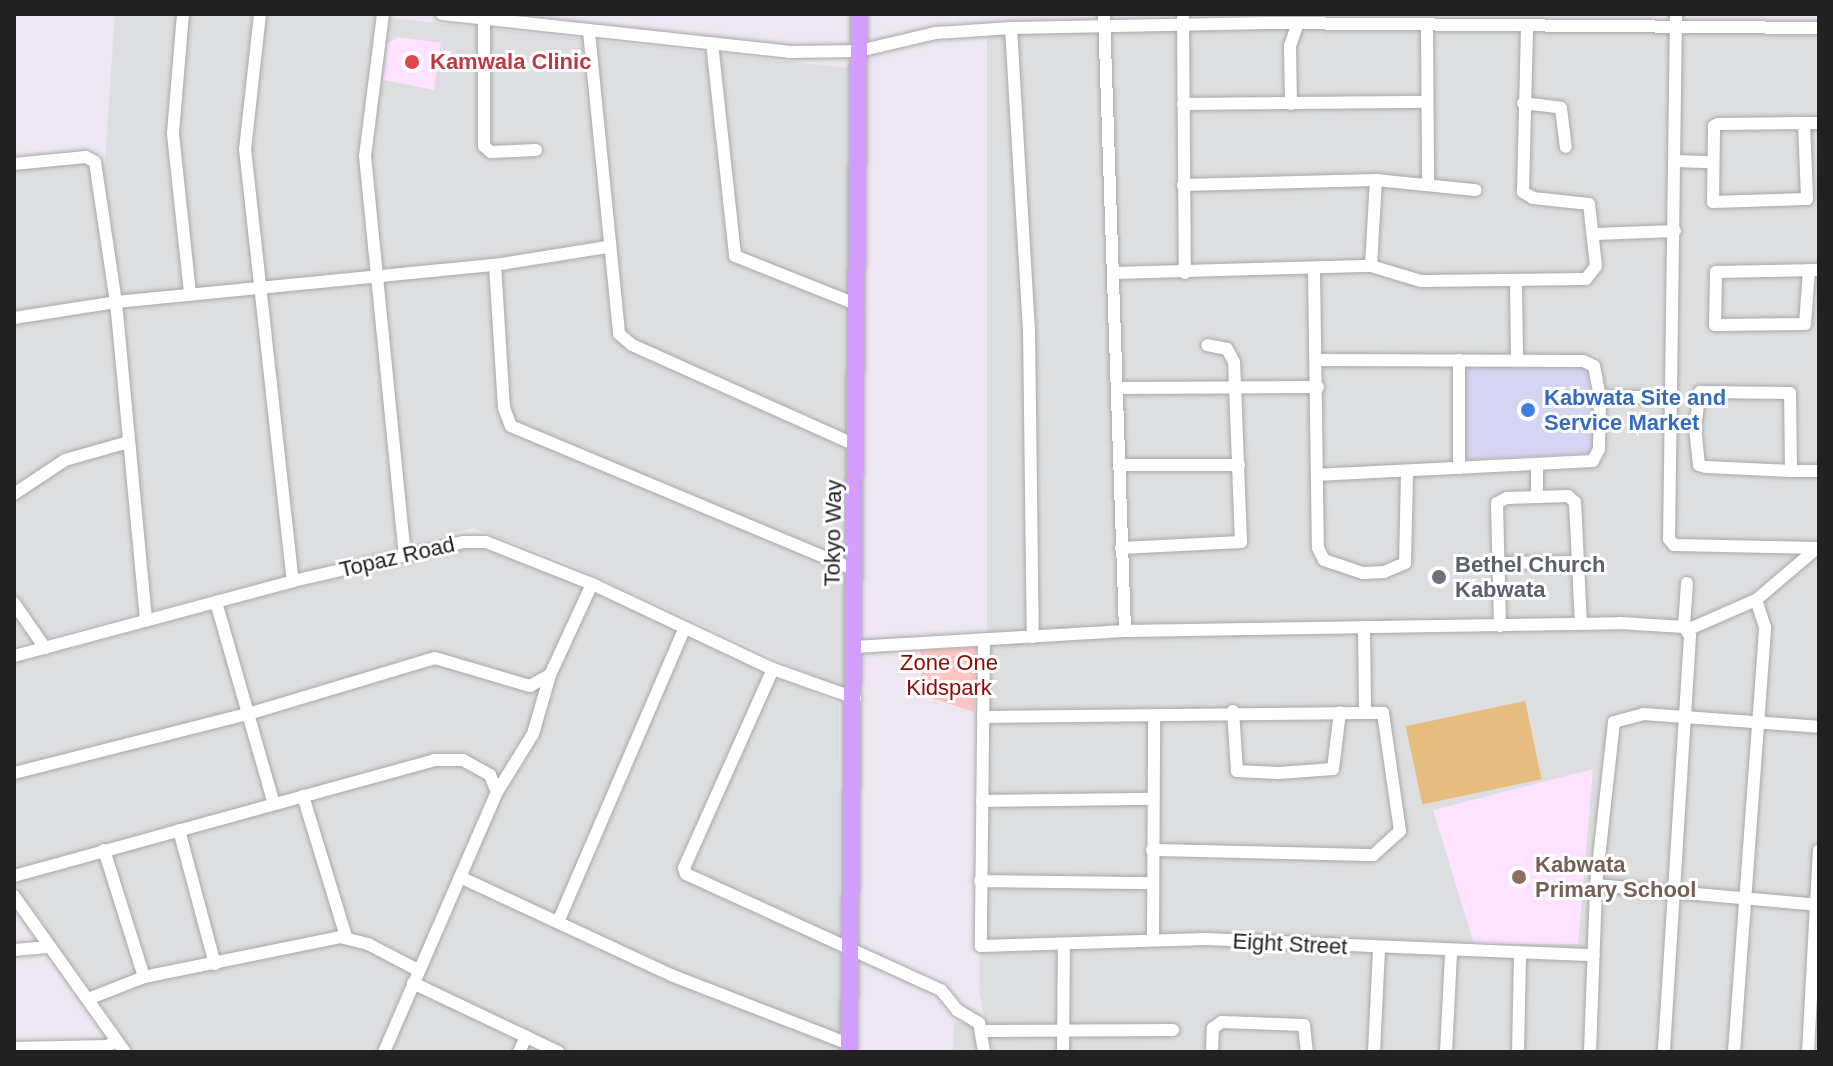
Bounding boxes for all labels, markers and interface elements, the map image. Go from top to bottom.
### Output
place label: Kamwala Clinic [430,49,591,75]
marker: Kamwala Clinic [401,51,423,73]
place label: Kabwata Site and Service Market [1544,384,1726,436]
marker: Kabwata Site and Service Market [1519,401,1537,419]
street label: Tokyo Way [819,479,847,587]
street label: Topaz Road [337,531,457,583]
place label: Bethel Church Kabwata [1455,551,1605,602]
marker: Bethel Church Kabwata [1430,568,1448,586]
park label: Zone One Kidspark [900,649,998,700]
place label: Kabwata Primary School [1535,851,1696,902]
marker: Kabwata Primary School [1510,868,1528,886]
street label: Eight Street [1232,928,1348,960]

